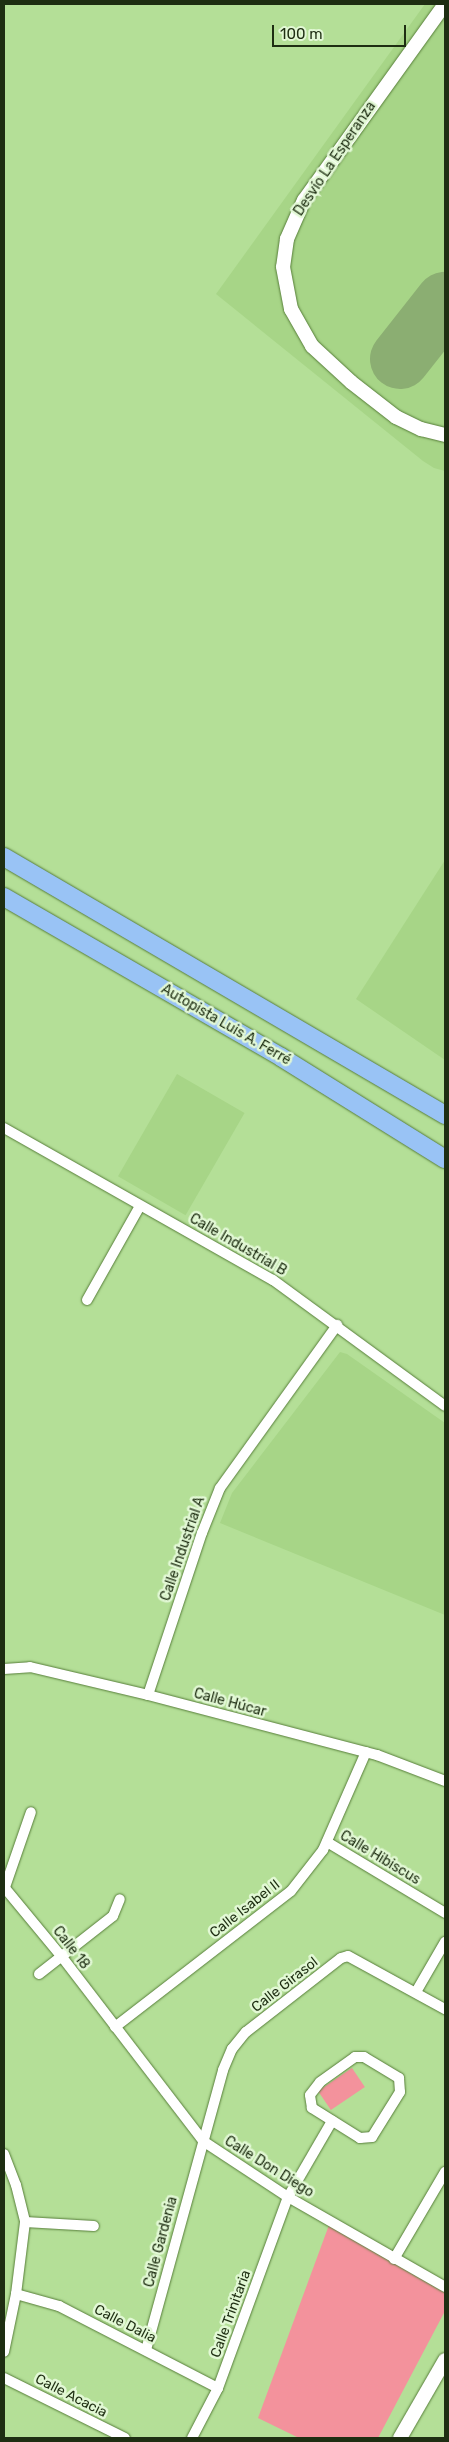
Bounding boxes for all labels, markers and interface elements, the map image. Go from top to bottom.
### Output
scale bar [274,15,408,47]
text: 100 m [280,25,322,43]
street label: Desvío La Esperanza [291,99,379,219]
street label: Autopista Luis A. Ferré [158,981,294,1069]
street label: Calle Industrial B [186,1210,290,1280]
street label: Calle Industrial A [157,1495,209,1603]
street label: Calle Húcar [192,1685,268,1721]
street label: Calle Hibiscus [337,1827,423,1889]
street label: Calle Isabel II [207,1876,283,1942]
street label: Calle 18 [49,1923,93,1973]
street label: Calle Girasol [248,1954,322,2016]
street label: Calle Don Diego [221,2133,317,2201]
street label: Calle Gardenia [141,2195,181,2289]
street label: Calle Trinitaria [207,2268,255,2360]
street label: Calle Dalia [91,2301,159,2347]
street label: Calle Acacia [32,2371,110,2421]

